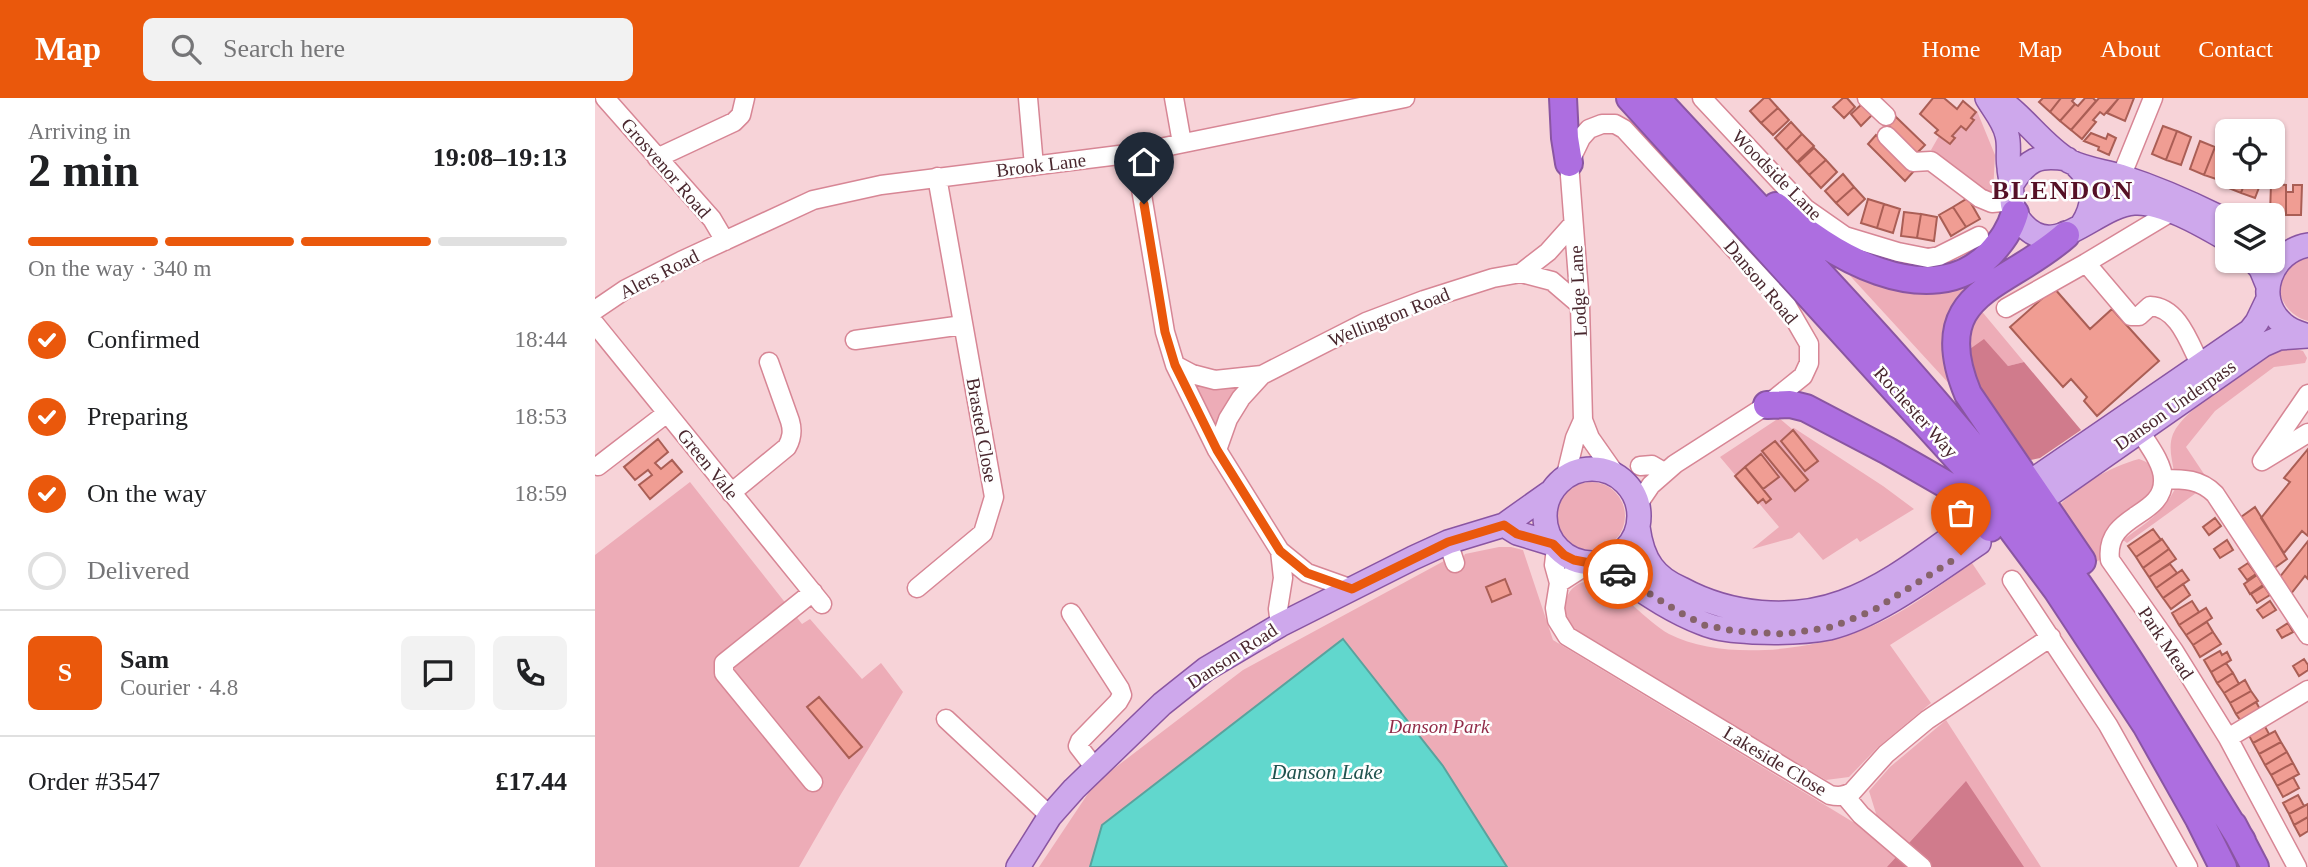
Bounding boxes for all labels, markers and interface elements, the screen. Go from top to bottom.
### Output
search box [143,18,633,81]
icon: search [167,30,205,68]
text: Map [35,31,101,67]
text: Search here [223,34,345,63]
text: Home [1922,36,1980,62]
text: Map [2018,36,2062,62]
text: About [2100,36,2160,62]
text: Contact [2198,36,2273,62]
street label: Grosvenor Road [617,114,715,222]
text: Arriving in [28,119,131,144]
map controls [2215,119,2285,273]
button: locate [2215,119,2285,189]
street label: Woodside Lane [1728,126,1826,224]
pin [1114,132,1174,204]
text: 19:08–19:13 [433,143,567,172]
icon: home [1125,143,1163,181]
text: 2 min [28,145,139,196]
street label: Brook Lane [995,149,1087,181]
district label: BLENDON [1992,176,2134,205]
button: layers [2215,203,2285,273]
street label: Danson Road [1720,236,1802,329]
street label: Alers Road [616,245,703,303]
street label: Lodge Lane [1565,245,1591,337]
text: On the way · 340 m [28,256,211,281]
street label: Wellington Road [1325,283,1453,351]
icon: check [28,321,66,359]
text: Confirmed [87,325,200,354]
text: 18:44 [515,327,567,352]
street label: Danson Underpass [2110,355,2240,455]
street label: Rochester Way [1870,362,1963,462]
street label: Brasted Close [962,376,1002,484]
icon: check [28,398,66,436]
text: Preparing [87,402,188,431]
text: 18:53 [515,404,567,429]
street label: Green Vale [673,425,743,503]
icon: check [28,475,66,513]
text: On the way [87,479,207,508]
text: 18:59 [515,481,567,506]
pin [1931,483,1991,555]
icon: bag [1942,494,1980,532]
courier [1583,539,1653,609]
icon: car [1599,555,1637,593]
text: Delivered [87,556,190,585]
street label: Park Mead [2134,603,2198,684]
street label: Danson Road [1183,619,1281,693]
button: chat [401,636,475,710]
button: phone [493,636,567,710]
text: Sam [120,645,169,674]
text: S [58,658,72,687]
text: Courier · 4.8 [120,675,238,700]
park label: Danson Park [1388,716,1490,737]
street label: Lakeside Close [1720,722,1830,800]
water label: Danson Lake [1270,760,1383,784]
text: Order #3547 [28,767,160,796]
text: £17.44 [496,767,567,796]

